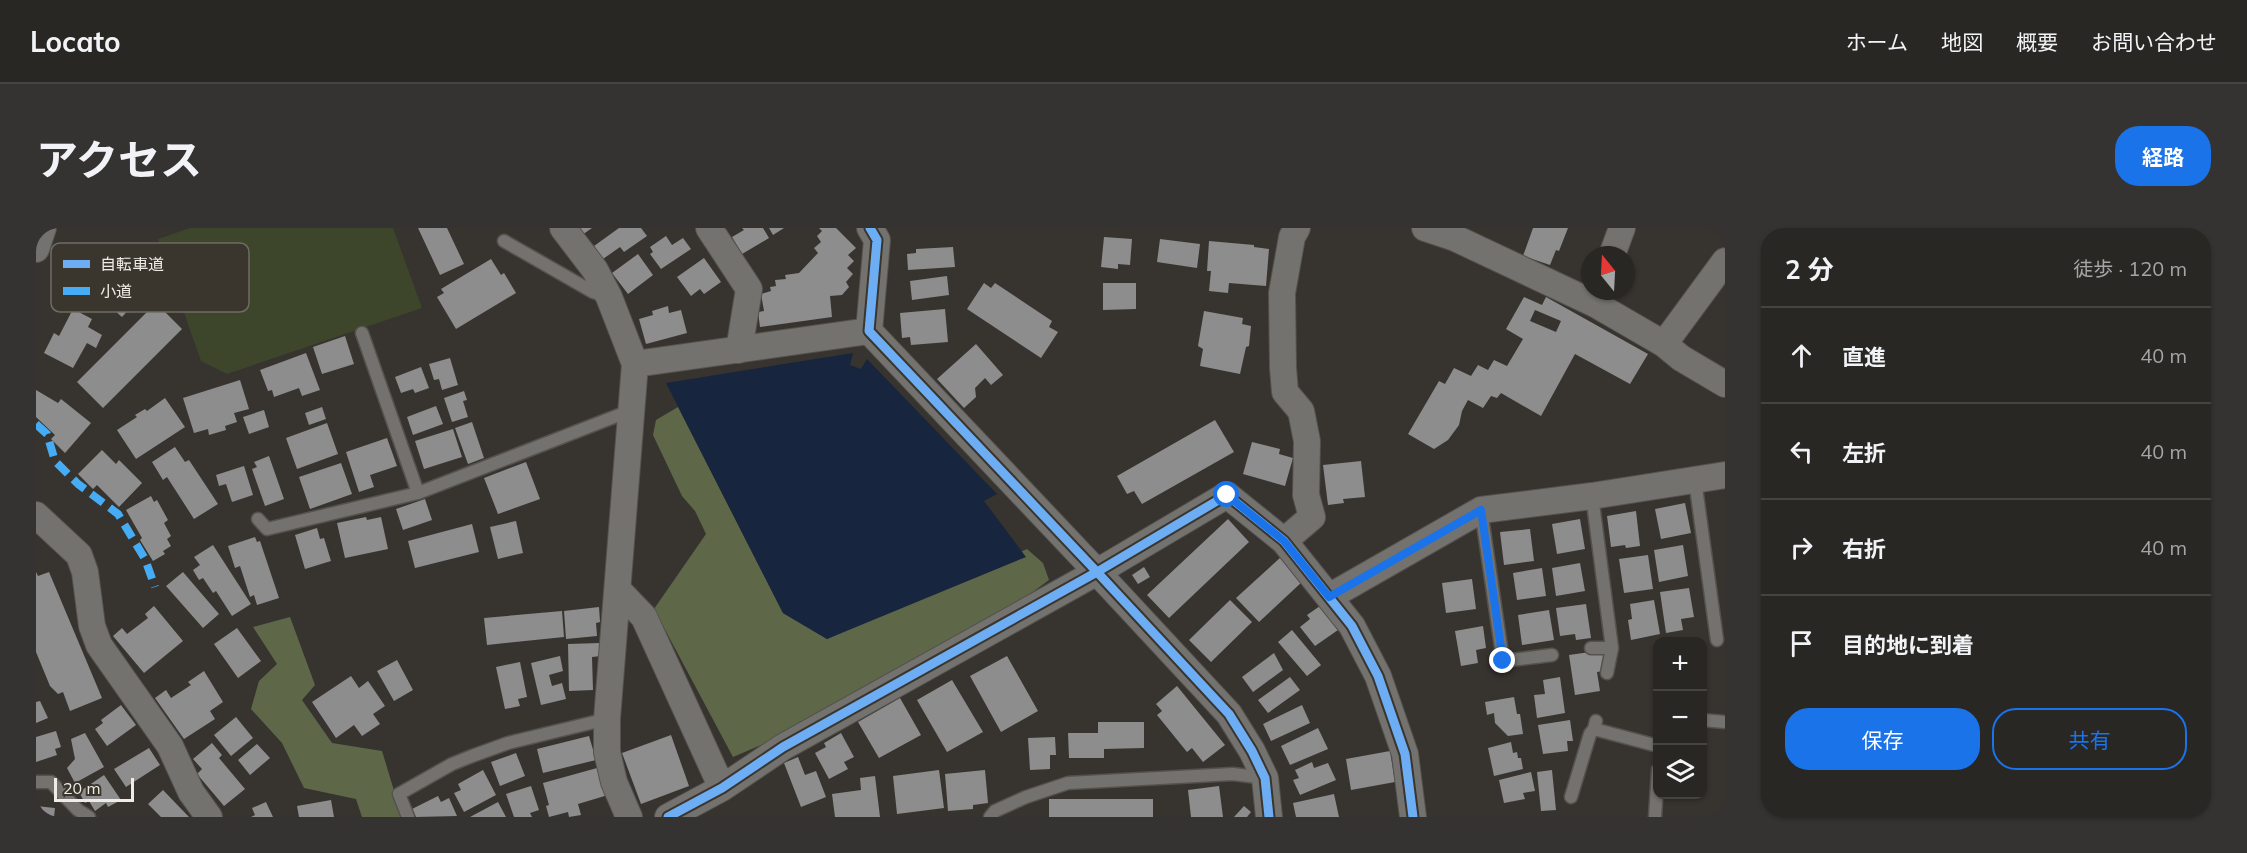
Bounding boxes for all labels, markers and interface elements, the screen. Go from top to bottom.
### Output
text: Locato [30,24,121,59]
text: ホーム [1846,29,1908,55]
text: 地図 [1941,29,1983,55]
text: 概要 [2016,29,2058,55]
text: お問い合わせ [2091,29,2217,55]
button: 経路 [2115,126,2211,186]
text: アクセス [36,133,202,186]
legend [51,243,249,312]
north arrow [1581,246,1635,300]
text: 2 分 [1785,253,1834,286]
text: 自転車道 [100,254,164,274]
text: 徒歩 · 120 m [2073,256,2187,281]
text: 小道 [100,281,132,301]
icon: ahead [1785,339,1818,372]
text: 直進 [1842,343,1886,371]
text: 40 m [2140,343,2187,368]
icon: left [1785,435,1818,468]
text: 左折 [1842,439,1886,467]
text: 40 m [2140,439,2187,464]
route start [1213,481,1239,507]
icon: right [1785,531,1818,564]
text: 右折 [1842,535,1886,563]
text: 40 m [2140,535,2187,560]
icon: arrive [1785,627,1818,660]
text: 目的地に到着 [1842,631,1974,659]
map controls [1653,637,1707,799]
button: + [1653,637,1707,691]
route end [1489,647,1515,673]
button: − [1653,691,1707,745]
button: 保存 [1785,708,1980,770]
button: 共有 [1992,708,2187,770]
button: layers [1653,745,1707,799]
scale bar [54,775,134,802]
text: 20 m [63,778,100,798]

